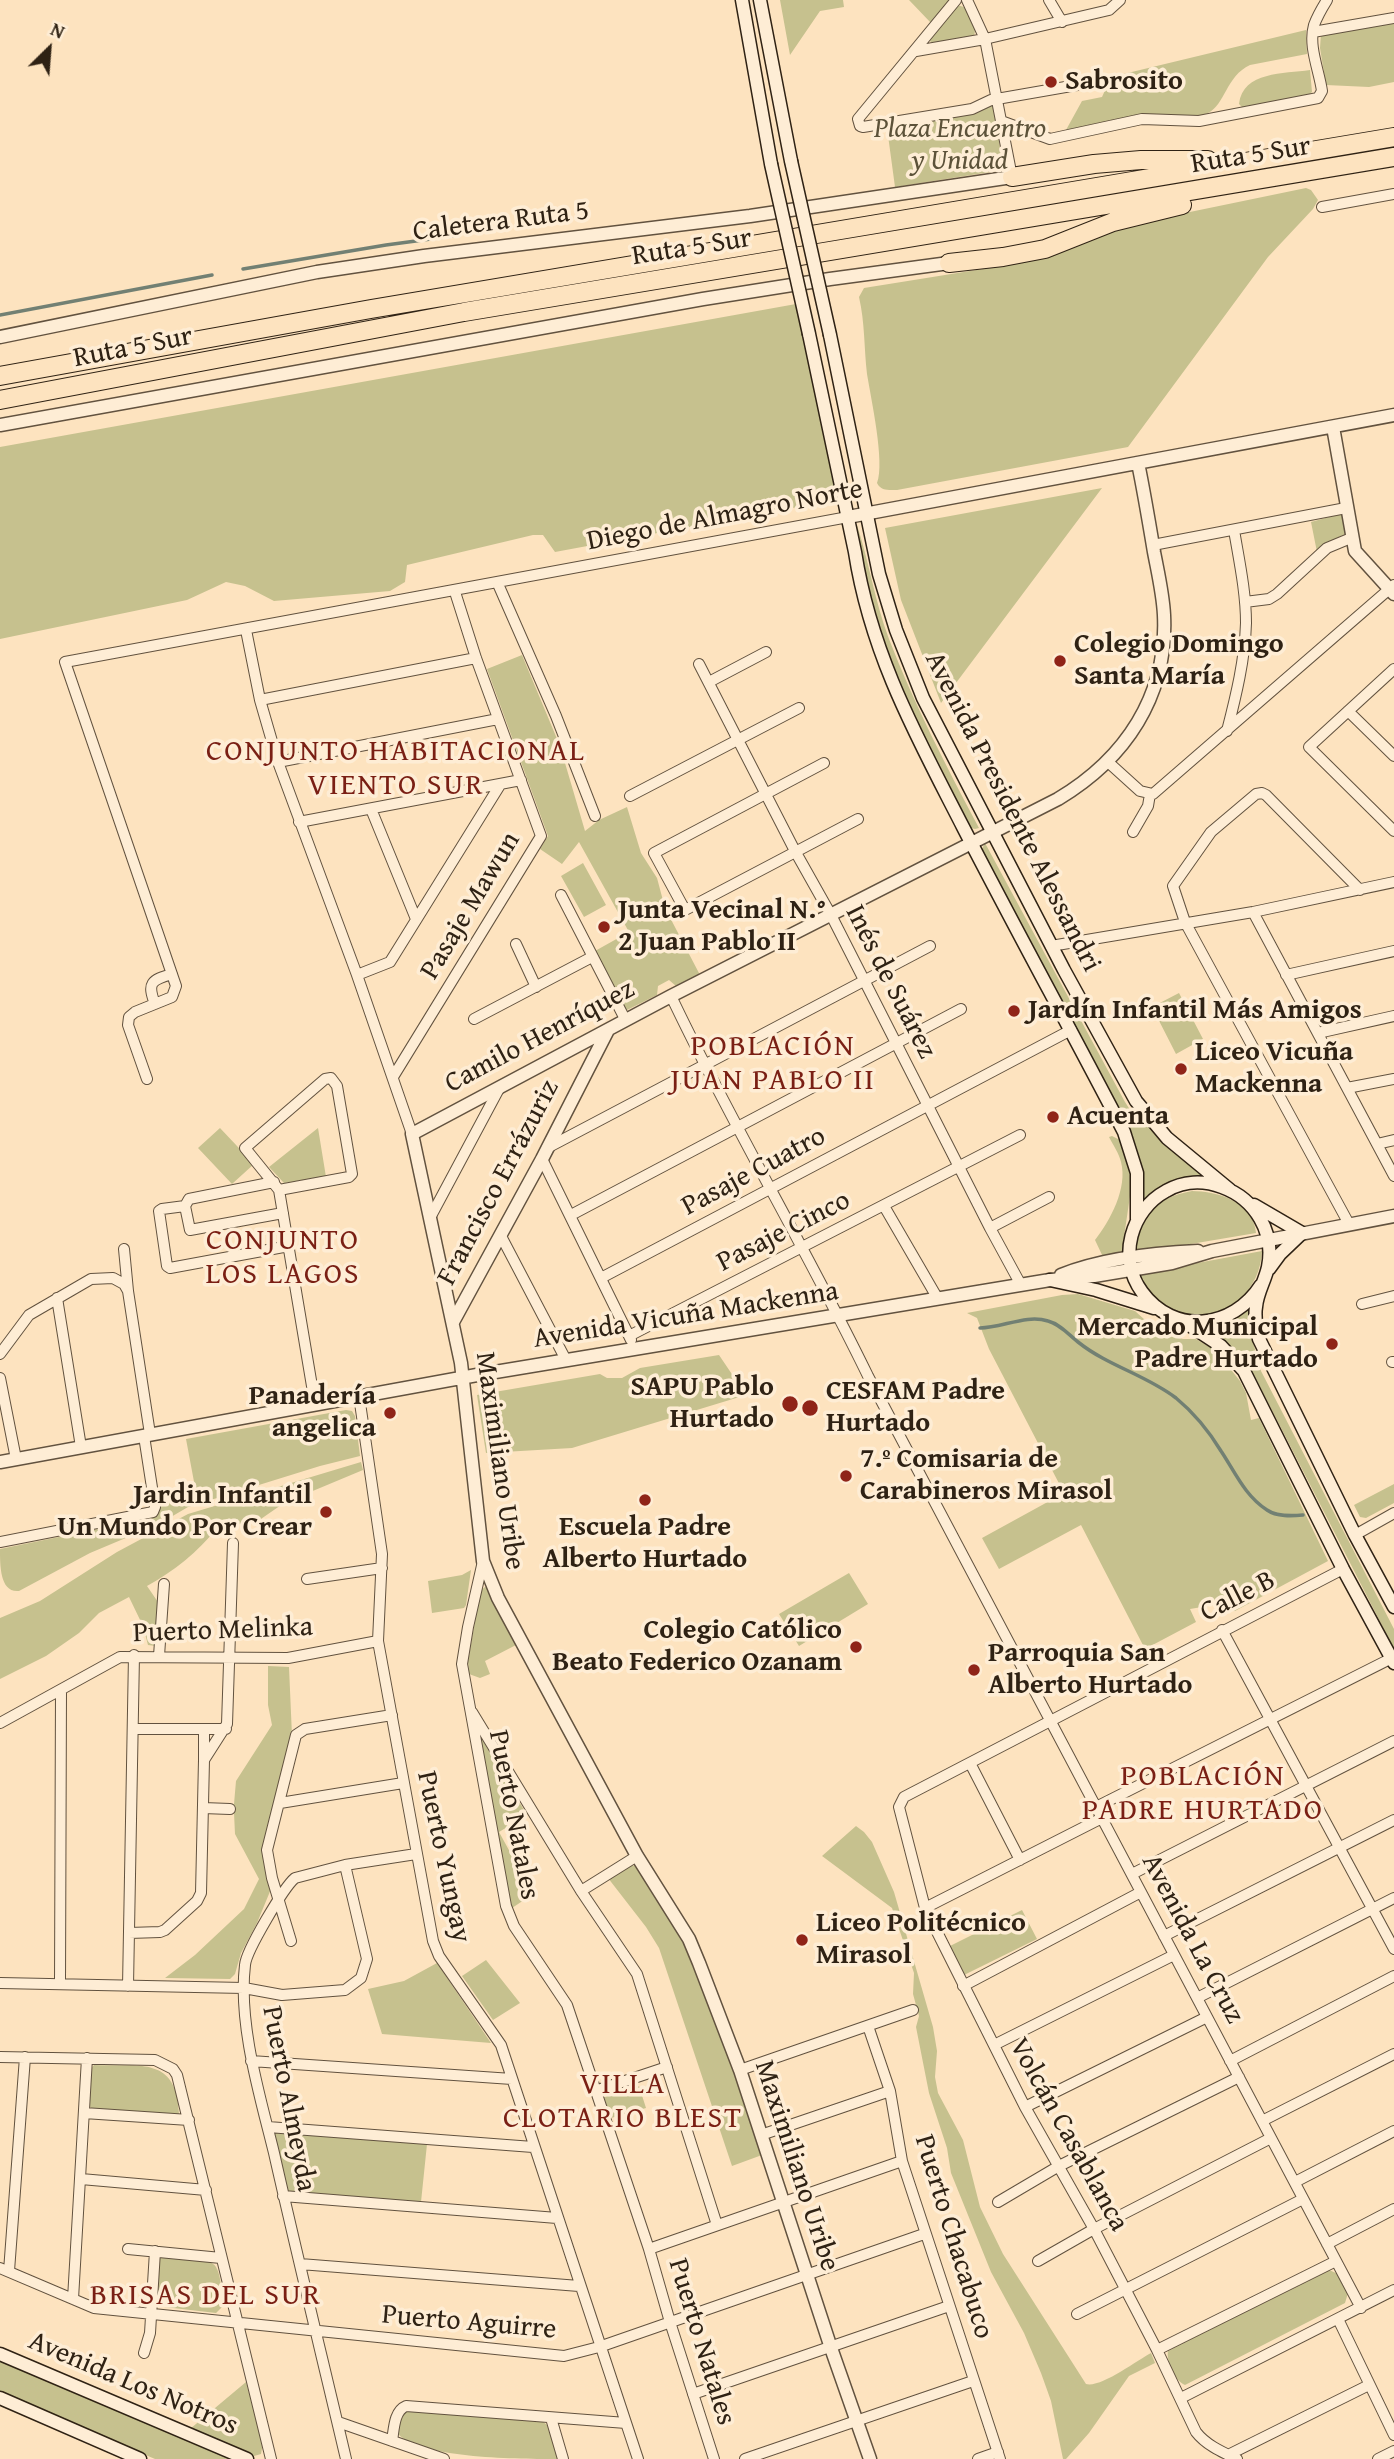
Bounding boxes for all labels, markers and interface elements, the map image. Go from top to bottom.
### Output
north arrow [14,14,84,84]
text: N [46,15,70,45]
place label: Sabrosito [1065,65,1183,99]
marker: Sabrosito [1043,74,1059,90]
park label: Plaza Encuentro y Unidad [874,113,1046,179]
street label: Ruta 5 Sur [1189,130,1313,182]
street label: Caletera Ruta 5 [411,195,591,249]
street label: Ruta 5 Sur [630,222,754,274]
street label: Ruta 5 Sur [71,320,195,376]
street label: Diego de Almagro Norte [584,473,866,559]
place label: Colegio Domingo Santa María [1074,628,1284,694]
street label: Avenida Presidente Alessandri [917,646,1107,978]
marker: Colegio Domingo Santa María [1052,653,1068,669]
district label: CONJUNTO HABITACIONAL VIENTO SUR [209,734,583,804]
street label: Pasaje Mawun [414,826,528,986]
place label: Junta Vecinal N.° 2 Juan Pablo II [618,894,826,960]
street label: Inés de Suárez [837,900,943,1064]
marker: Junta Vecinal N.° 2 Juan Pablo II [596,919,612,935]
street label: Camilo Henríquez [440,973,640,1101]
place label: Jardín Infantil Más Amigos [1028,994,1362,1028]
marker: Jardín Infantil Más Amigos [1006,1003,1022,1019]
district label: POBLACIÓN JUAN PABLO II [672,1029,874,1100]
place label: Liceo Vicuña Mackenna [1195,1036,1353,1102]
marker: Liceo Vicuña Mackenna [1173,1061,1189,1077]
street label: Francisco Errázuriz [431,1075,567,1291]
place label: Acuenta [1067,1100,1169,1134]
marker: Acuenta [1045,1109,1061,1125]
street label: Pasaje Cuatro [676,1120,832,1224]
street label: Pasaje Cinco [712,1184,856,1280]
district label: CONJUNTO LOS LAGOS [207,1223,359,1294]
street label: Avenida Vicuña Mackenna [531,1275,841,1357]
place label: Mercado Municipal Padre Hurtado [1077,1311,1318,1377]
marker: Mercado Municipal Padre Hurtado [1324,1336,1340,1352]
street label: Maximiliano Uribe [467,1350,531,1572]
place label: SAPU Pablo Hurtado [631,1371,774,1437]
place label: CESFAM Padre Hurtado [826,1375,1005,1441]
place label: Panadería angelica [249,1380,376,1446]
marker: SAPU Pablo Hurtado [780,1394,800,1414]
marker: CESFAM Padre Hurtado [800,1398,820,1418]
marker: Panadería angelica [382,1405,398,1421]
place label: 7.º Comisaria de Carabineros Mirasol [860,1443,1112,1509]
marker: 7.º Comisaria de Carabineros Mirasol [838,1468,854,1484]
place label: Jardin Infantil Un Mundo Por Crear [57,1479,312,1545]
marker: Escuela Padre Alberto Hurtado [637,1492,653,1508]
marker: Jardin Infantil Un Mundo Por Crear [318,1504,334,1520]
place label: Escuela Padre Alberto Hurtado [543,1511,747,1577]
street label: Calle B [1195,1564,1281,1630]
street label: Puerto Melinka [132,1611,314,1651]
place label: Colegio Católico Beato Federico Ozanam [552,1614,842,1680]
place label: Parroquia San Alberto Hurtado [988,1637,1192,1703]
marker: Colegio Católico Beato Federico Ozanam [848,1639,864,1655]
marker: Parroquia San Alberto Hurtado [966,1662,982,1678]
street label: Puerto Natales [480,1727,546,1903]
district label: POBLACIÓN PADRE HURTADO [1084,1759,1322,1829]
street label: Puerto Yungay [408,1768,478,1946]
street label: Avenida La Cruz [1133,1848,1251,2030]
place label: Liceo Politécnico Mirasol [816,1907,1026,1973]
marker: Liceo Politécnico Mirasol [794,1932,810,1948]
street label: Puerto Almeyda [254,2003,322,2195]
street label: Volcán Casablanca [1001,2032,1135,2238]
street label: Maximiliano Uribe [746,2056,846,2276]
district label: VILLA CLOTARIO BLEST [505,2067,741,2138]
street label: Puerto Chacabuco [906,2131,1000,2343]
street label: Puerto Natales [660,2255,742,2429]
district label: BRISAS DEL SUR [92,2278,320,2314]
street label: Puerto Aguirre [380,2299,558,2347]
street label: Avenida Los Notros [23,2325,243,2443]

